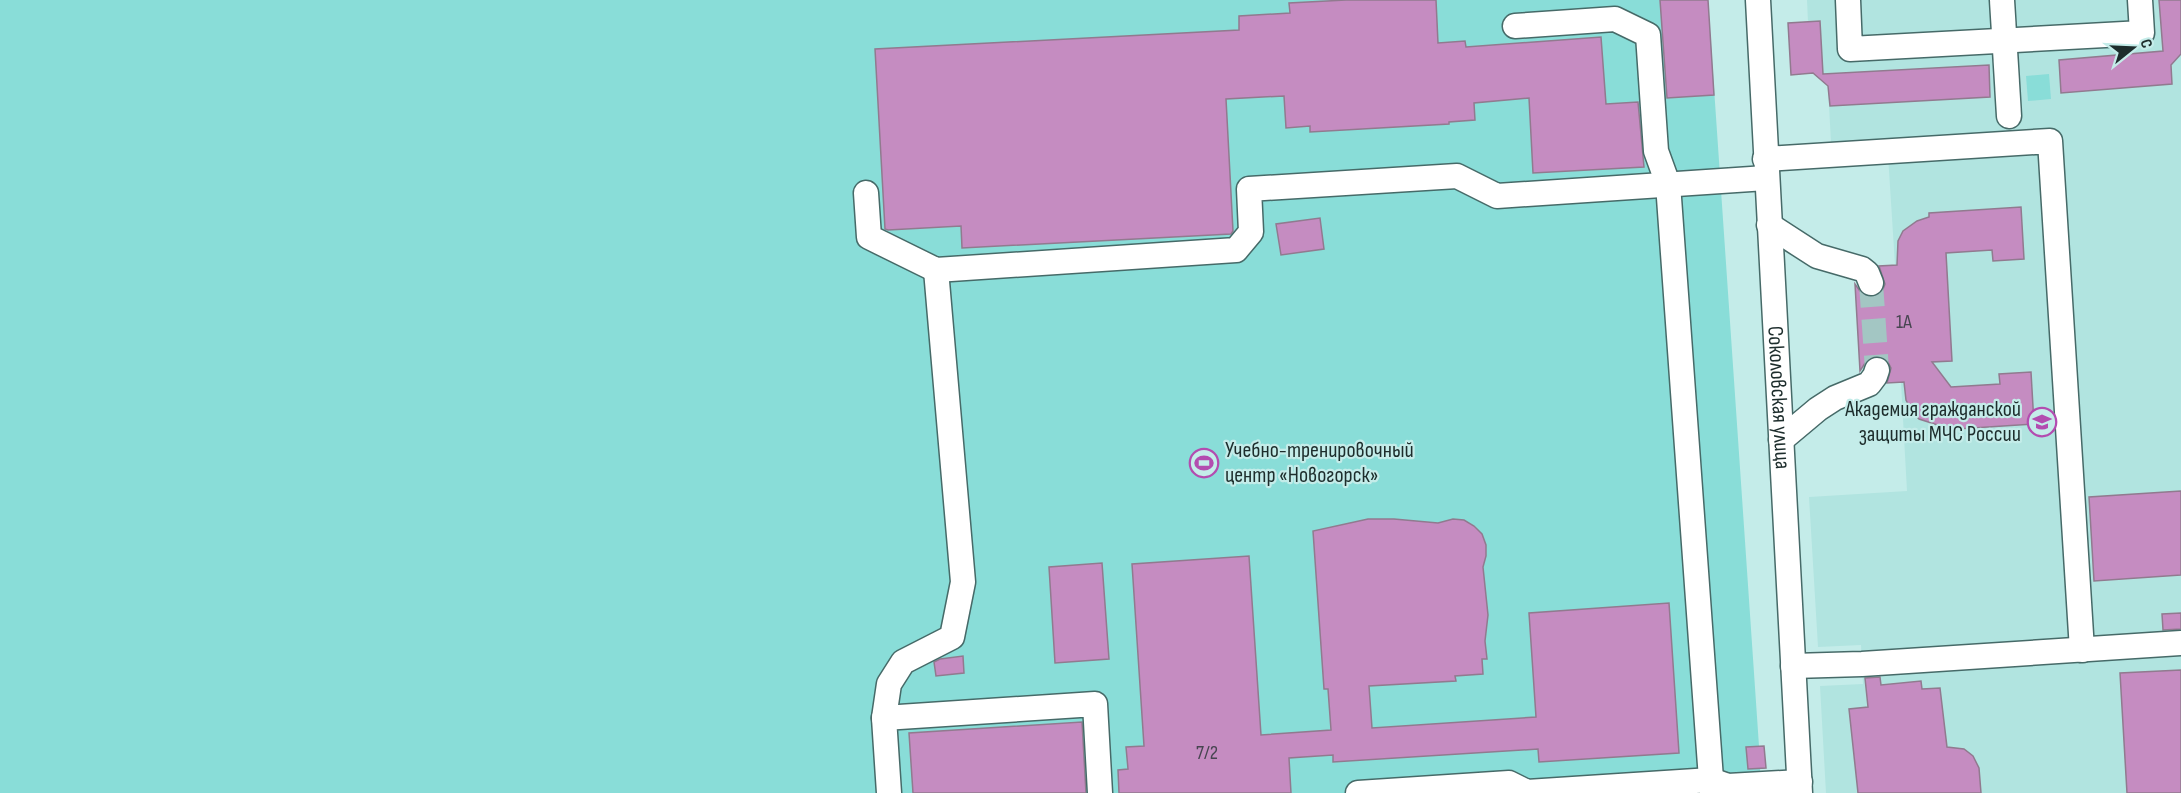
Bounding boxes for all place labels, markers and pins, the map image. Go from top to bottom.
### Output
place label: Академия гражданской защиты МЧС России [1844,396,2021,448]
school or university icon: Академия гражданской защиты МЧС России [2026,406,2058,438]
place label: Учебно-тренировочный центр «Новогорск» [1225,437,1414,489]
sports icon: Учебно-тренировочный центр «Новогорск» [1188,447,1220,479]

